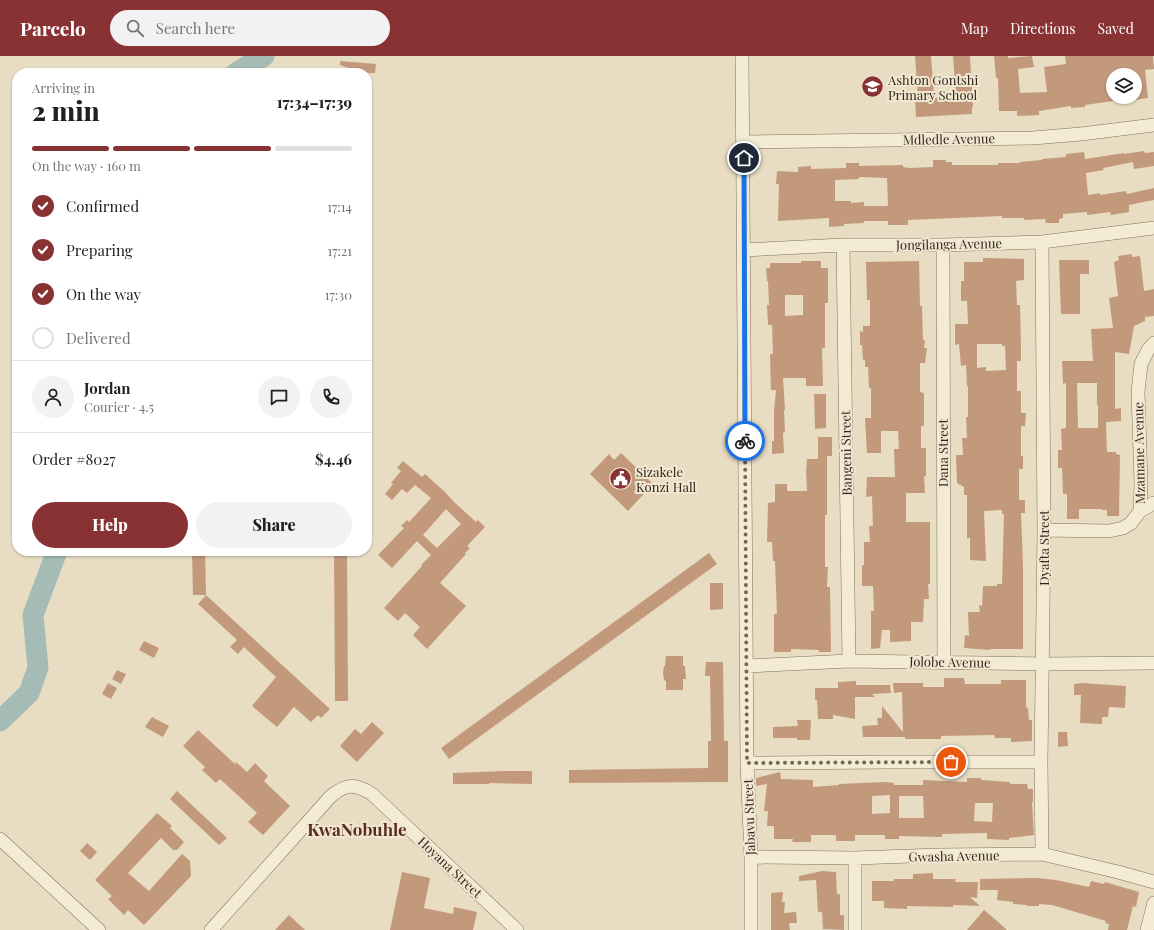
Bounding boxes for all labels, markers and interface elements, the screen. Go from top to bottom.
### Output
search box [110,10,390,46]
text: Parcelo [20,15,86,41]
icon: search [124,17,146,39]
text: Search here [156,18,235,38]
text: Map [961,19,988,38]
text: Directions [1010,19,1076,38]
text: Saved [1098,19,1134,38]
map controls [1106,68,1142,104]
button: layers [1106,68,1142,104]
place label: Ashton Gontshi Primary School [887,71,978,103]
school or university icon: Ashton Gontshi Primary School [859,74,885,100]
text: Arriving in [32,79,95,96]
text: 17:34–17:39 [277,92,352,112]
text: 2 min [32,93,100,128]
street label: Mdledle Avenue [903,129,996,148]
pin [727,141,761,175]
icon: home [733,147,755,169]
text: On the way · 160 m [32,157,141,174]
icon: check [32,195,54,217]
text: Confirmed [66,196,139,216]
text: 17:14 [327,198,352,215]
street label: Jongilanga Avenue [895,234,1003,253]
icon: check [32,239,54,261]
text: Preparing [66,240,133,260]
text: 17:21 [327,242,352,259]
icon: check [32,283,54,305]
text: On the way [66,284,141,304]
text: 17:30 [325,286,352,303]
text: Delivered [66,328,131,348]
button: person [32,376,74,418]
button: chat [258,376,300,418]
button: phone [310,376,352,418]
text: Jordan [84,378,130,398]
text: Courier · 4.5 [84,398,154,415]
street label: Mzamane Avenue [1129,401,1148,504]
street label: Bangeni Street [836,410,855,496]
street label: Dana Street [934,419,951,487]
courier [725,421,765,461]
icon: bike [734,430,756,452]
text: Order #8027 [32,449,116,469]
text: $4.46 [315,449,352,469]
place label: Sizakele Konzi Hall [636,463,697,495]
public building icon: Sizakele Konzi Hall [608,466,634,492]
button: Help [32,502,188,548]
button: Share [196,502,352,548]
street label: Dyafta Street [1035,510,1052,586]
street label: Jolobe Avenue [908,652,991,671]
pin [934,745,968,779]
icon: bag [940,751,962,773]
street label: Jabavu Street [739,778,758,856]
district label: KwaNobuhle [307,818,407,840]
street label: Hoyana Street [415,833,486,901]
street label: Gwasha Avenue [908,846,1000,865]

